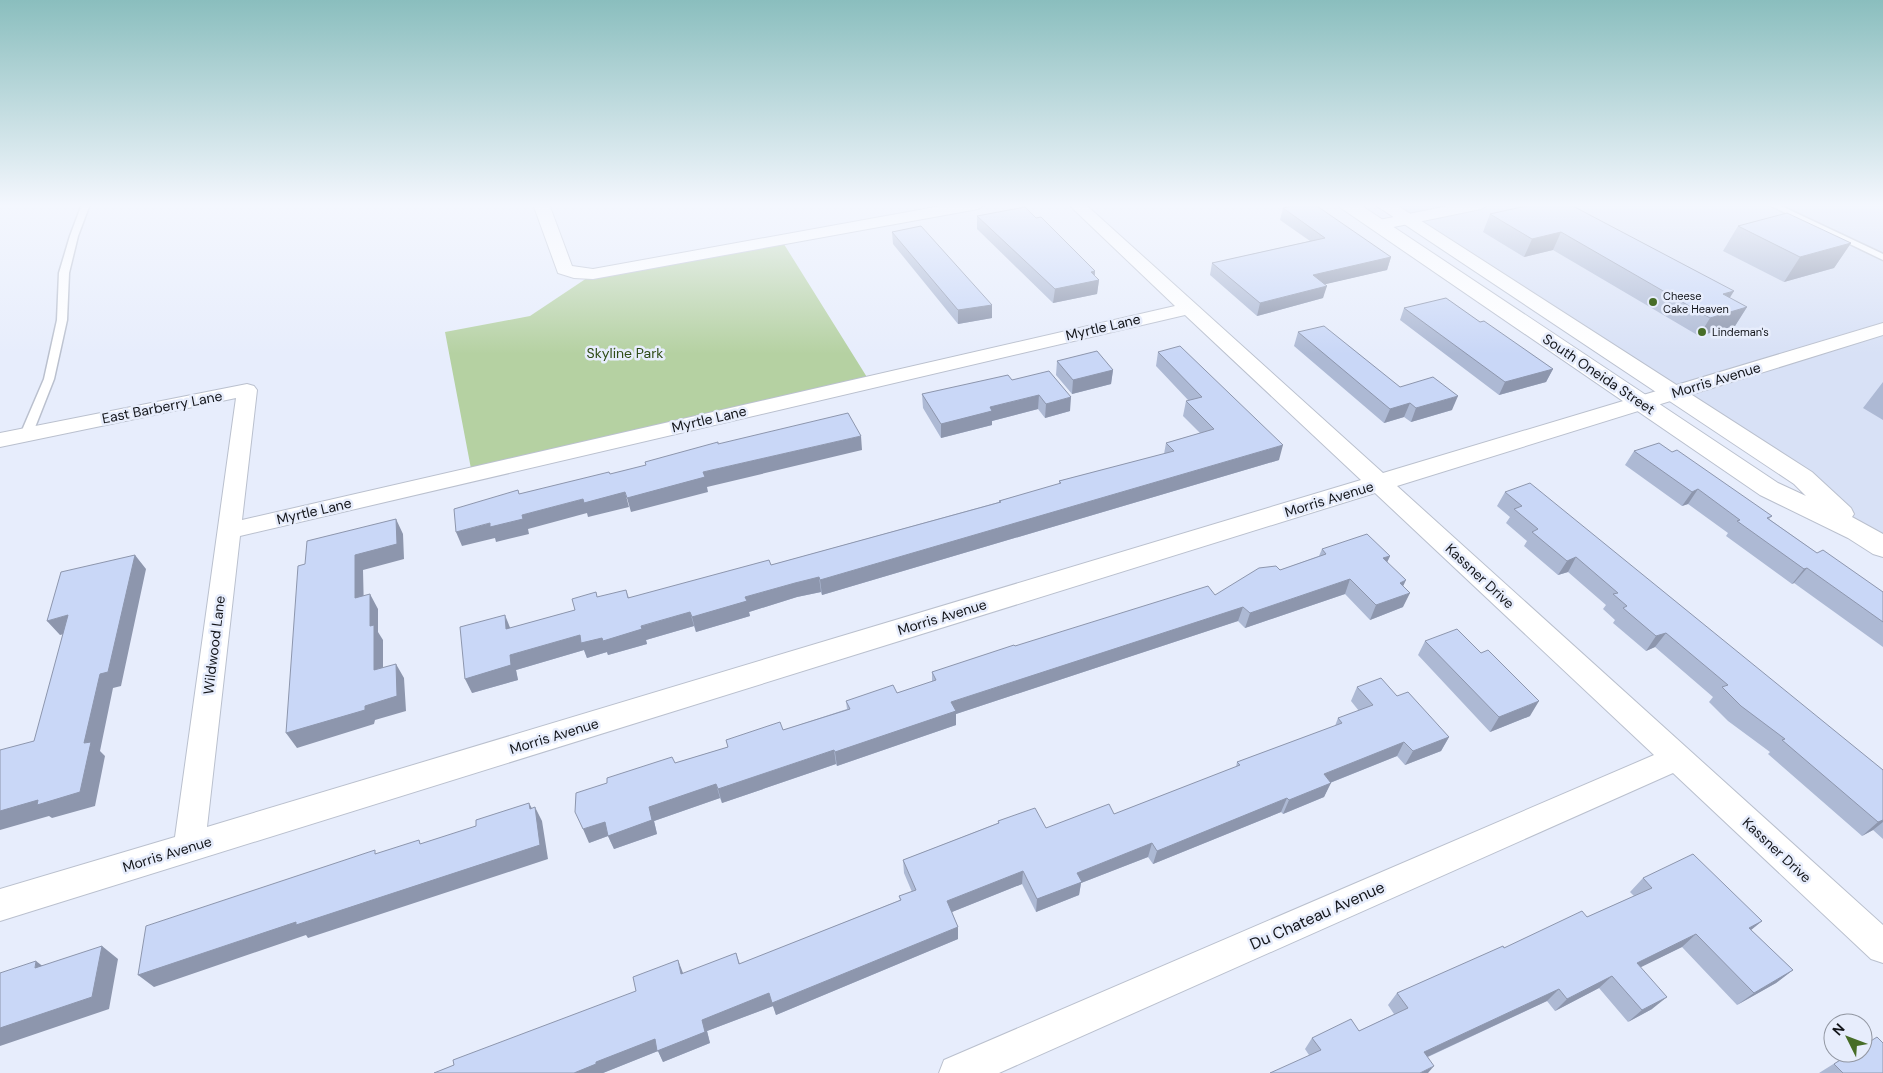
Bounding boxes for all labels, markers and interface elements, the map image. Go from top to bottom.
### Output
place label: Cheese Cake Heaven [1663,289,1729,316]
marker: Cheese Cake Heaven [1647,296,1659,308]
street label: Myrtle Lane [1064,310,1142,344]
place label: Lindeman's [1712,325,1769,339]
marker: Lindeman's [1696,326,1708,338]
street label: South Oneida Street [1539,330,1659,418]
park label: Skyline Park [587,344,663,362]
street label: Morris Avenue [1669,358,1763,402]
street label: East Barberry Lane [100,386,224,427]
street label: Myrtle Lane [670,402,748,436]
street label: Morris Avenue [1282,477,1376,521]
street label: Myrtle Lane [275,494,353,528]
street label: Kassner Drive [1442,540,1518,612]
street label: Wildwood Lane [199,595,229,695]
street label: Morris Avenue [895,595,989,639]
street label: Morris Avenue [507,714,601,758]
street label: Kassner Drive [1739,814,1815,886]
street label: Morris Avenue [120,832,214,876]
street label: Du Chateau Avenue [1247,876,1388,955]
north arrow [1823,1013,1873,1063]
text: N [1828,1019,1848,1039]

